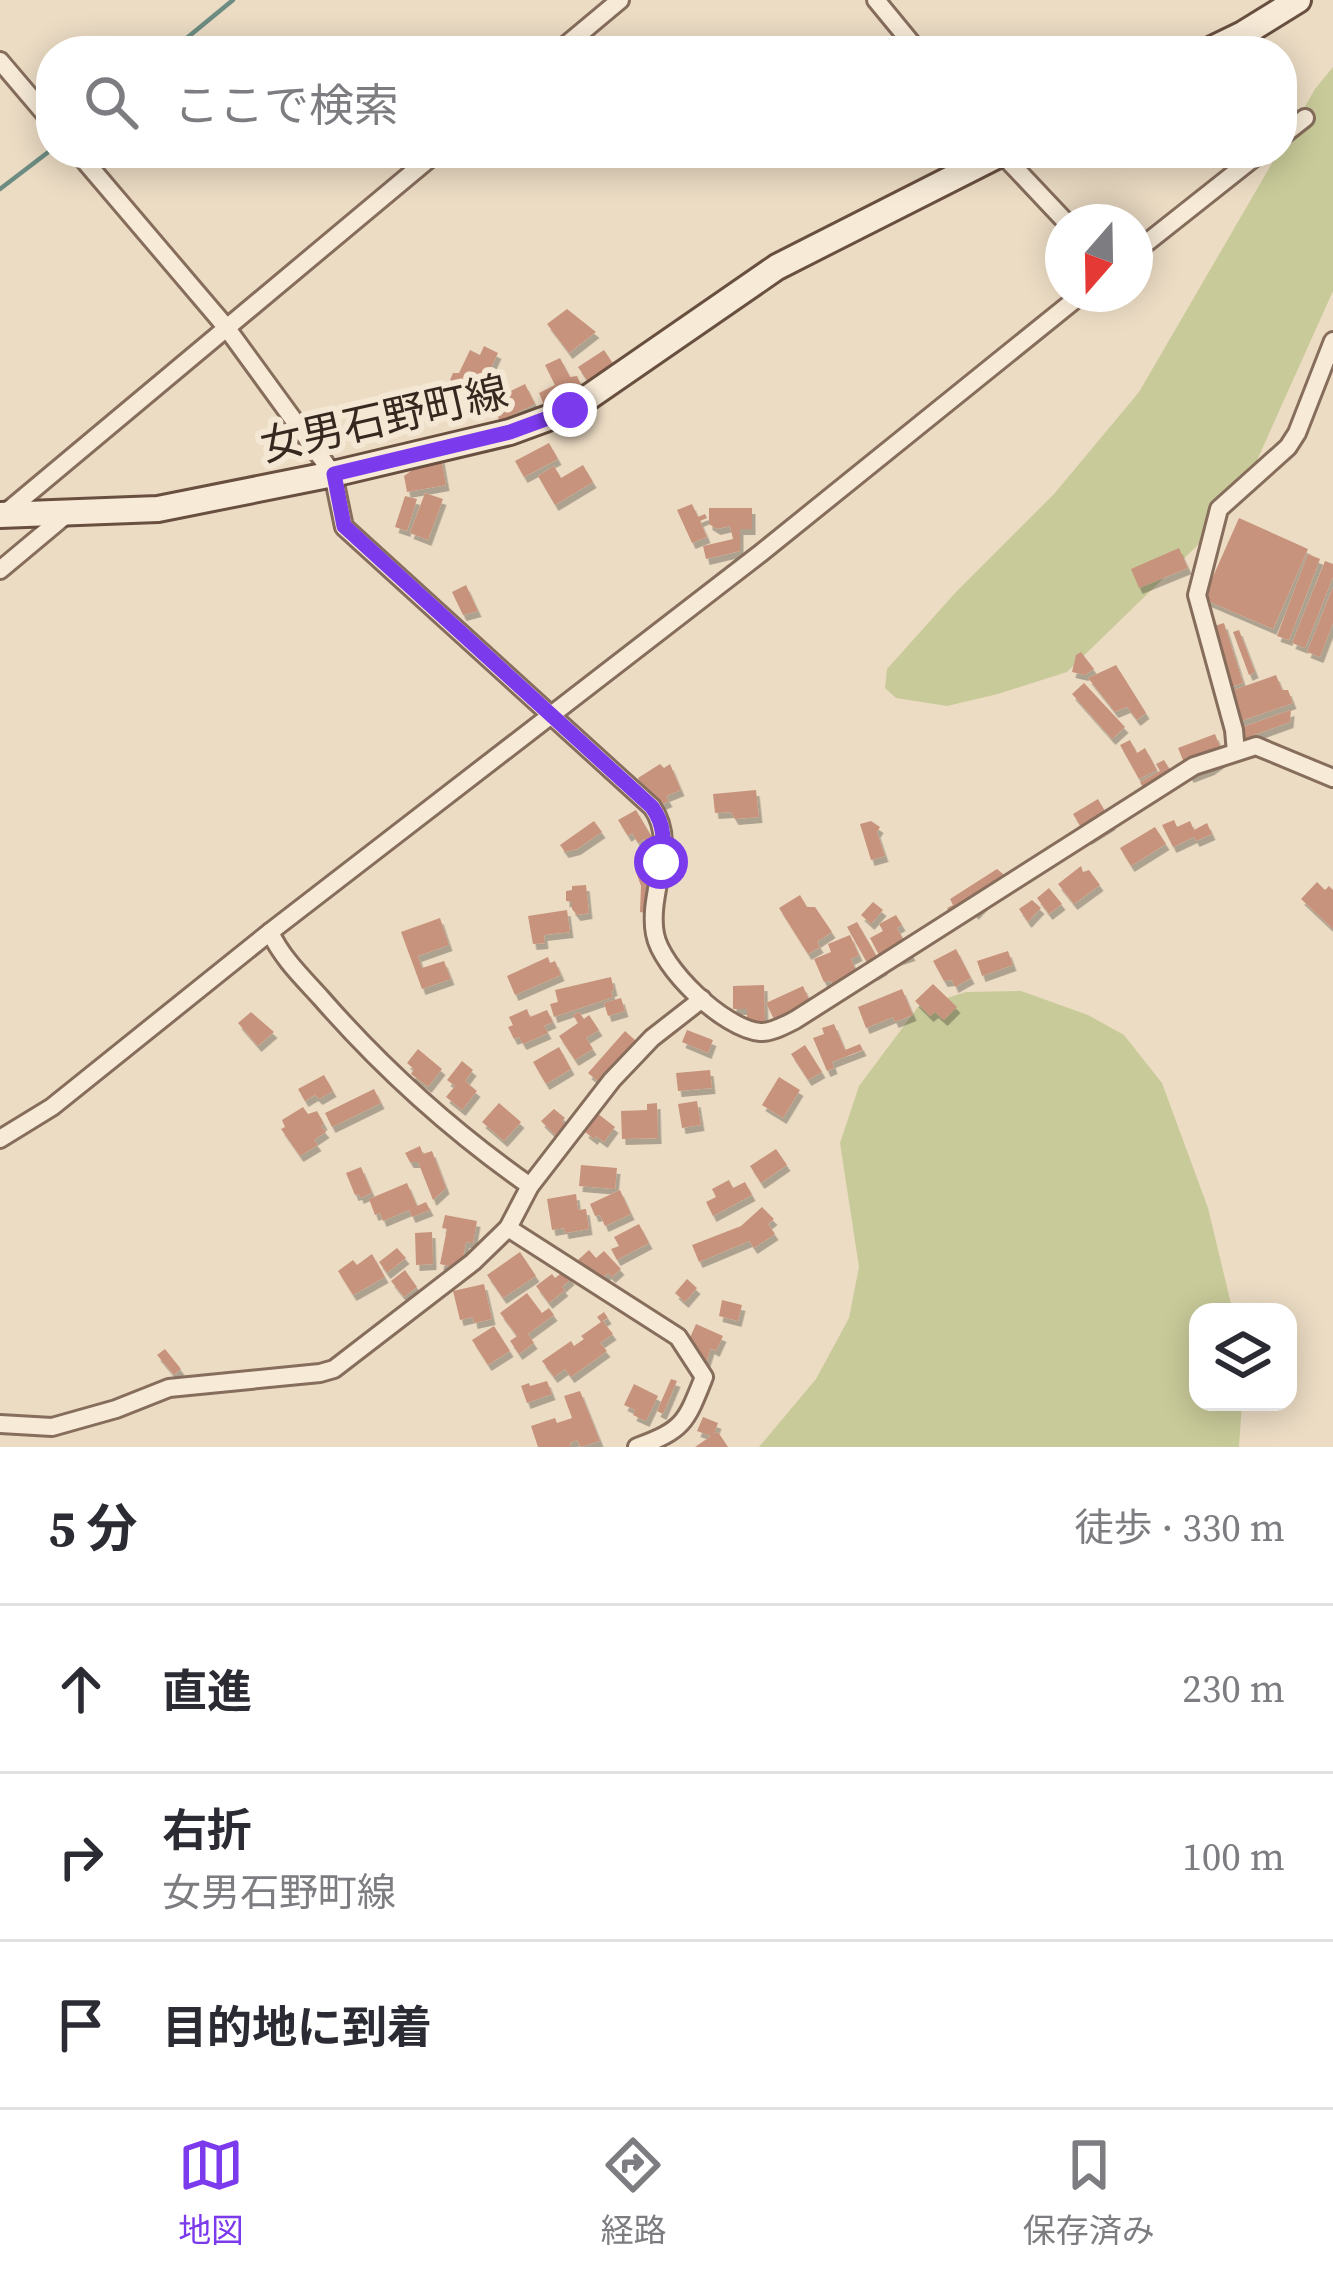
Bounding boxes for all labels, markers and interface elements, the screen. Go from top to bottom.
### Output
search box [36,36,1297,168]
icon: search [78,69,144,135]
text: ここで検索 [174,74,399,136]
north arrow [1045,204,1153,312]
street label: 女男石野町線 [255,361,513,475]
route end [543,383,597,437]
route start [634,835,688,889]
map controls [1189,1303,1297,1411]
button: layers [1189,1303,1297,1411]
text: 5 分 [48,1493,138,1563]
text: 徒歩 · 330 m [1074,1501,1285,1554]
icon: ahead [48,1656,114,1722]
text: 直進 [162,1660,252,1722]
text: 230 m [1182,1662,1285,1715]
text: 右折 [162,1799,252,1861]
icon: right [48,1824,114,1890]
text: 100 m [1182,1830,1285,1883]
text: 女男石野町線 [162,1866,396,1919]
icon: arrive [48,1992,114,2058]
text: 目的地に到着 [162,1996,432,2058]
tab: 地図 [178,2132,244,2253]
tab: 経路 [600,2132,666,2253]
tab: 保存済み [1023,2132,1155,2253]

